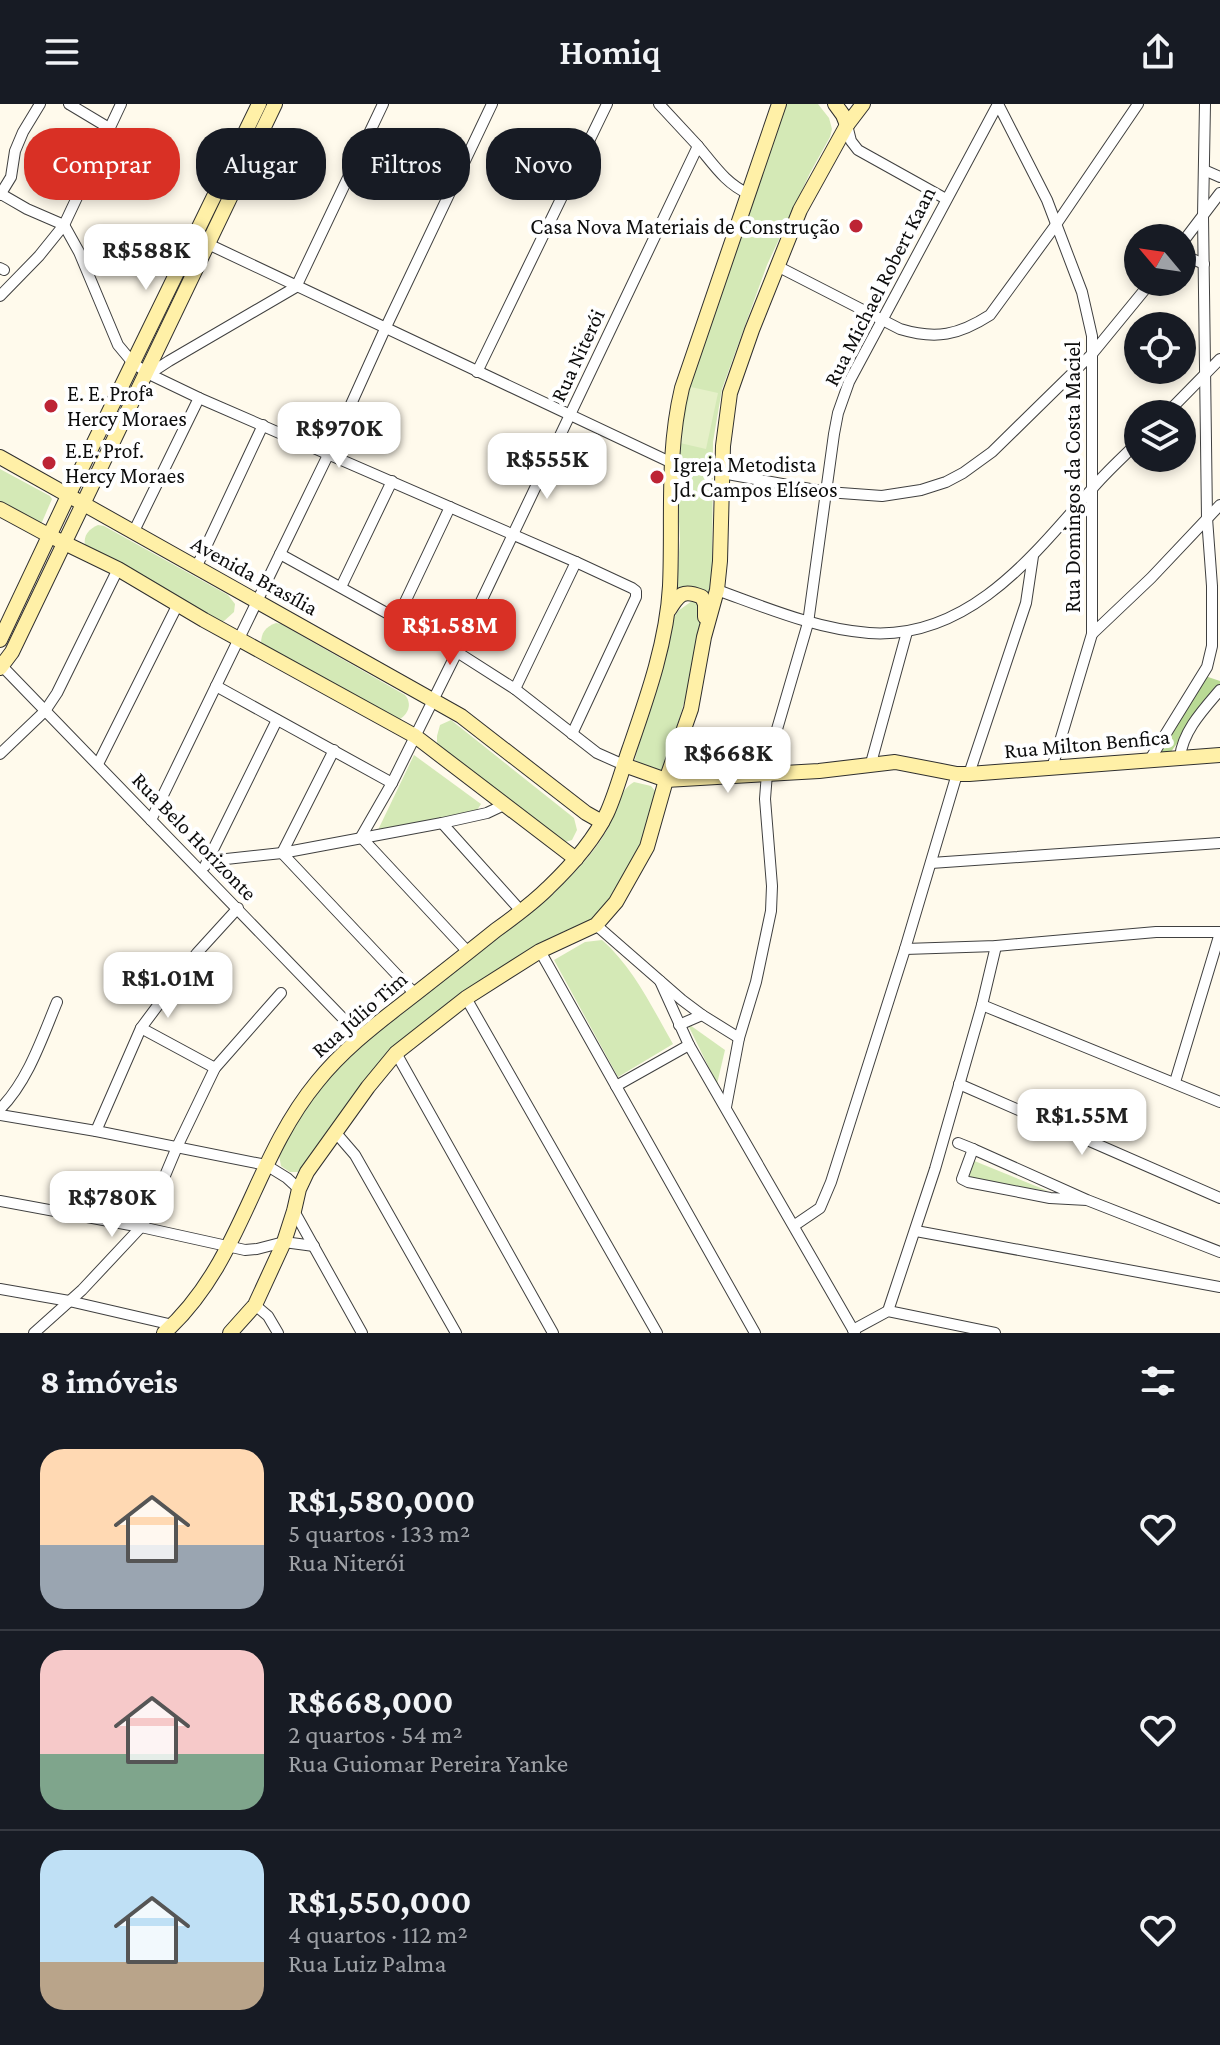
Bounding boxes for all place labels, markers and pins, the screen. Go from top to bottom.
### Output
place label: Casa Nova Materiais de Construção [530,214,840,239]
marker: Casa Nova Materiais de Construção [847,217,865,235]
pin: R$588K [81,224,211,292]
place label: E. E. Profª Hercy Moraes [67,381,187,431]
marker: E. E. Profª Hercy Moraes [42,397,60,415]
pin: R$970K [274,402,404,470]
pin: R$555K [482,433,612,501]
place label: E.E. Prof. Hercy Moraes [65,438,185,488]
place label: Igreja Metodista Jd. Campos Elíseos [671,452,838,502]
marker: E.E. Prof. Hercy Moraes [40,454,58,472]
marker: Igreja Metodista Jd. Campos Elíseos [648,468,666,486]
pin: R$1.58M [376,599,524,667]
pin: R$668K [663,727,793,795]
pin: R$1.01M [94,952,242,1020]
pin: R$1.55M [1008,1089,1156,1157]
pin: R$780K [47,1171,177,1239]

